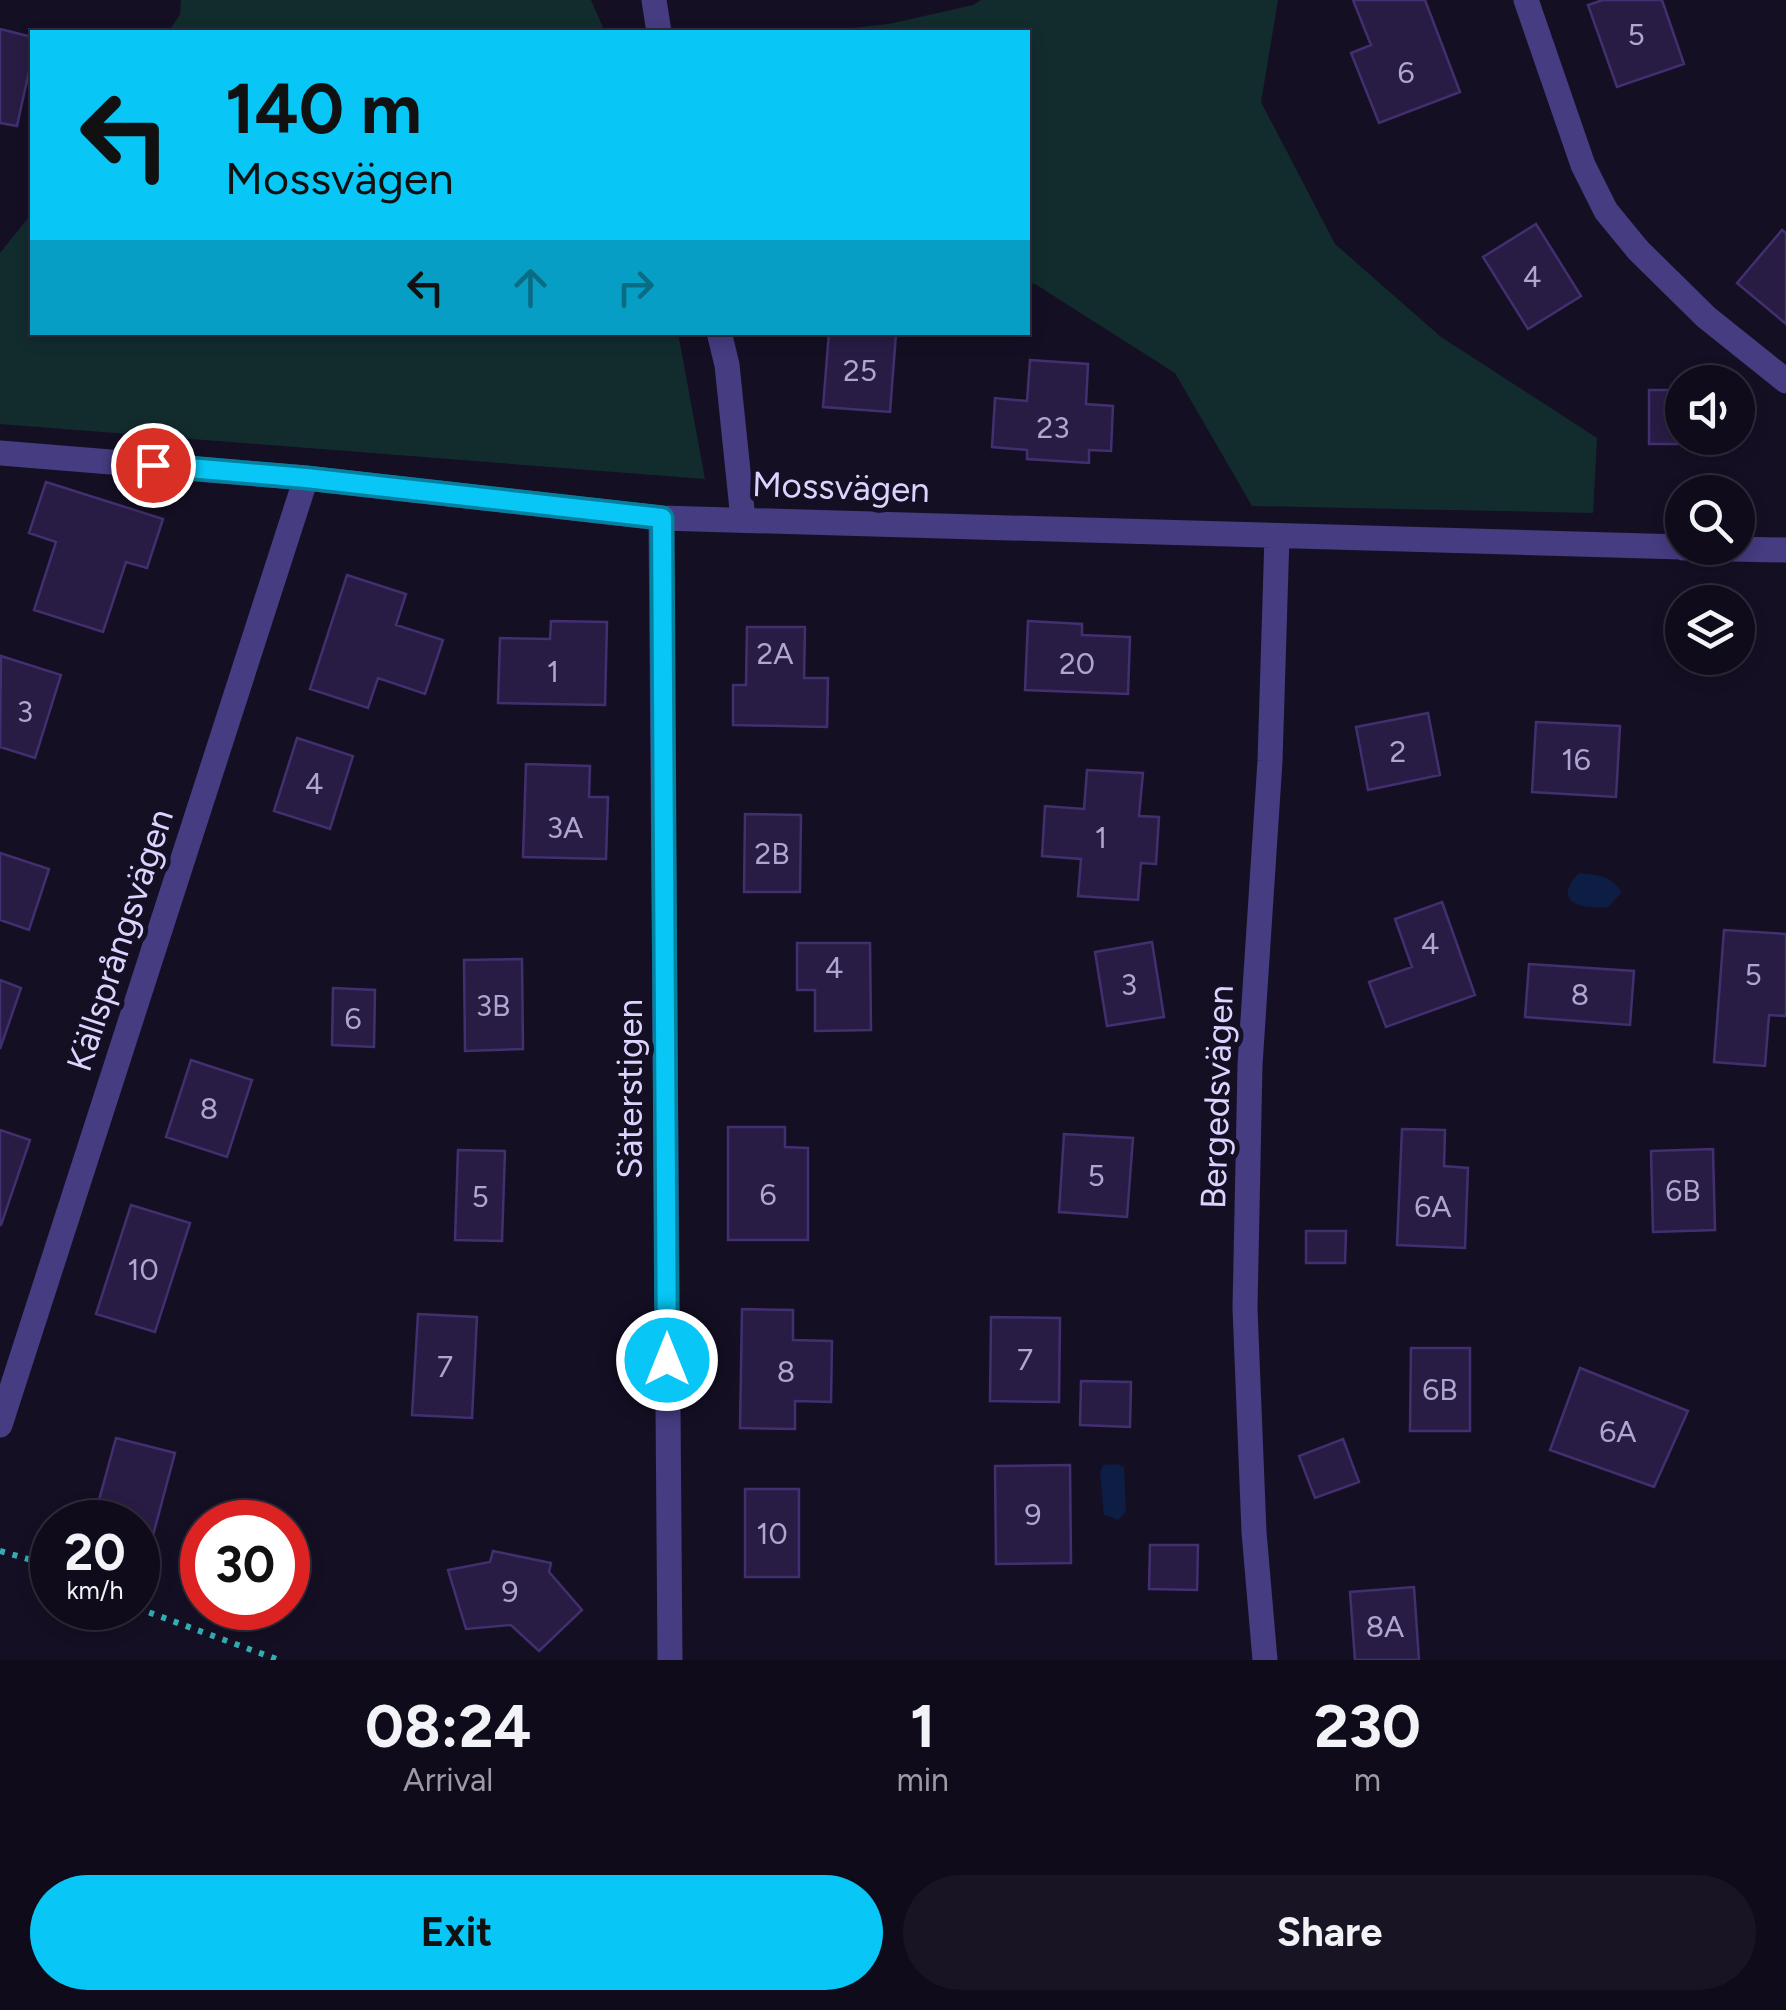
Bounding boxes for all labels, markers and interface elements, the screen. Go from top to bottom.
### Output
house number: 5 [1627,16,1645,53]
house number: 6 [1398,54,1415,91]
text: 140 m [225,66,422,151]
icon: left [60,70,190,200]
text: Mossvägen [225,151,454,205]
house number: 4 [1523,258,1541,295]
icon: left [398,260,453,315]
icon: ahead [503,260,558,315]
icon: right [608,260,663,315]
house number: 25 [843,352,877,389]
map controls [1665,365,1755,675]
button: sound [1665,365,1755,455]
house number: 23 [1036,409,1070,446]
pin [111,423,196,508]
icon: arrive [126,438,181,493]
street label: Mossvägen [751,463,931,511]
button: search [1665,475,1755,565]
button: layers [1665,585,1755,675]
house number: 2A [756,635,794,672]
house number: 20 [1059,645,1095,682]
house number: 1 [547,653,559,690]
house number: 3 [17,693,33,730]
house number: 2 [1390,733,1406,770]
house number: 16 [1561,741,1591,778]
house number: 4 [305,765,323,802]
street label: Källsprångsvägen [58,804,182,1076]
house number: 3A [547,809,584,846]
house number: 1 [1095,819,1107,856]
house number: 2B [754,835,790,872]
house number: 4 [1421,925,1439,962]
house number: 4 [825,949,843,986]
house number: 5 [1744,956,1762,993]
house number: 3 [1121,966,1137,1003]
house number: 8 [1571,976,1589,1013]
street label: Bergedsvägen [1192,984,1242,1210]
house number: 3B [476,987,510,1024]
street label: Säterstigen [609,999,651,1179]
house number: 6 [345,1000,362,1037]
house number: 8 [200,1090,218,1127]
house number: 5 [1087,1157,1105,1194]
house number: 6B [1665,1172,1701,1209]
house number: 6 [760,1176,777,1213]
house number: 5 [471,1178,489,1215]
house number: 6A [1414,1188,1452,1225]
house number: 10 [127,1251,159,1288]
position arrow [615,1308,719,1412]
house number: 7 [1017,1341,1033,1378]
house number: 7 [437,1348,453,1385]
house number: 8 [777,1353,795,1390]
house number: 6B [1422,1371,1458,1408]
house number: 6A [1599,1413,1637,1450]
house number: 9 [1025,1496,1041,1533]
speed limit sign: 30 [180,1500,310,1630]
house number: 10 [756,1515,788,1552]
text: 20 [64,1522,126,1583]
house number: 9 [502,1573,518,1610]
text: km/h [66,1575,124,1605]
house number: 8A [1366,1608,1405,1645]
text: 08:24 [365,1690,531,1762]
text: 1 [910,1690,935,1762]
text: 230 [1314,1690,1421,1762]
text: Arrival [403,1761,493,1799]
text: min [896,1761,949,1799]
text: m [1354,1761,1381,1799]
button: Exit [30,1875,883,1990]
button: Share [903,1875,1756,1990]

